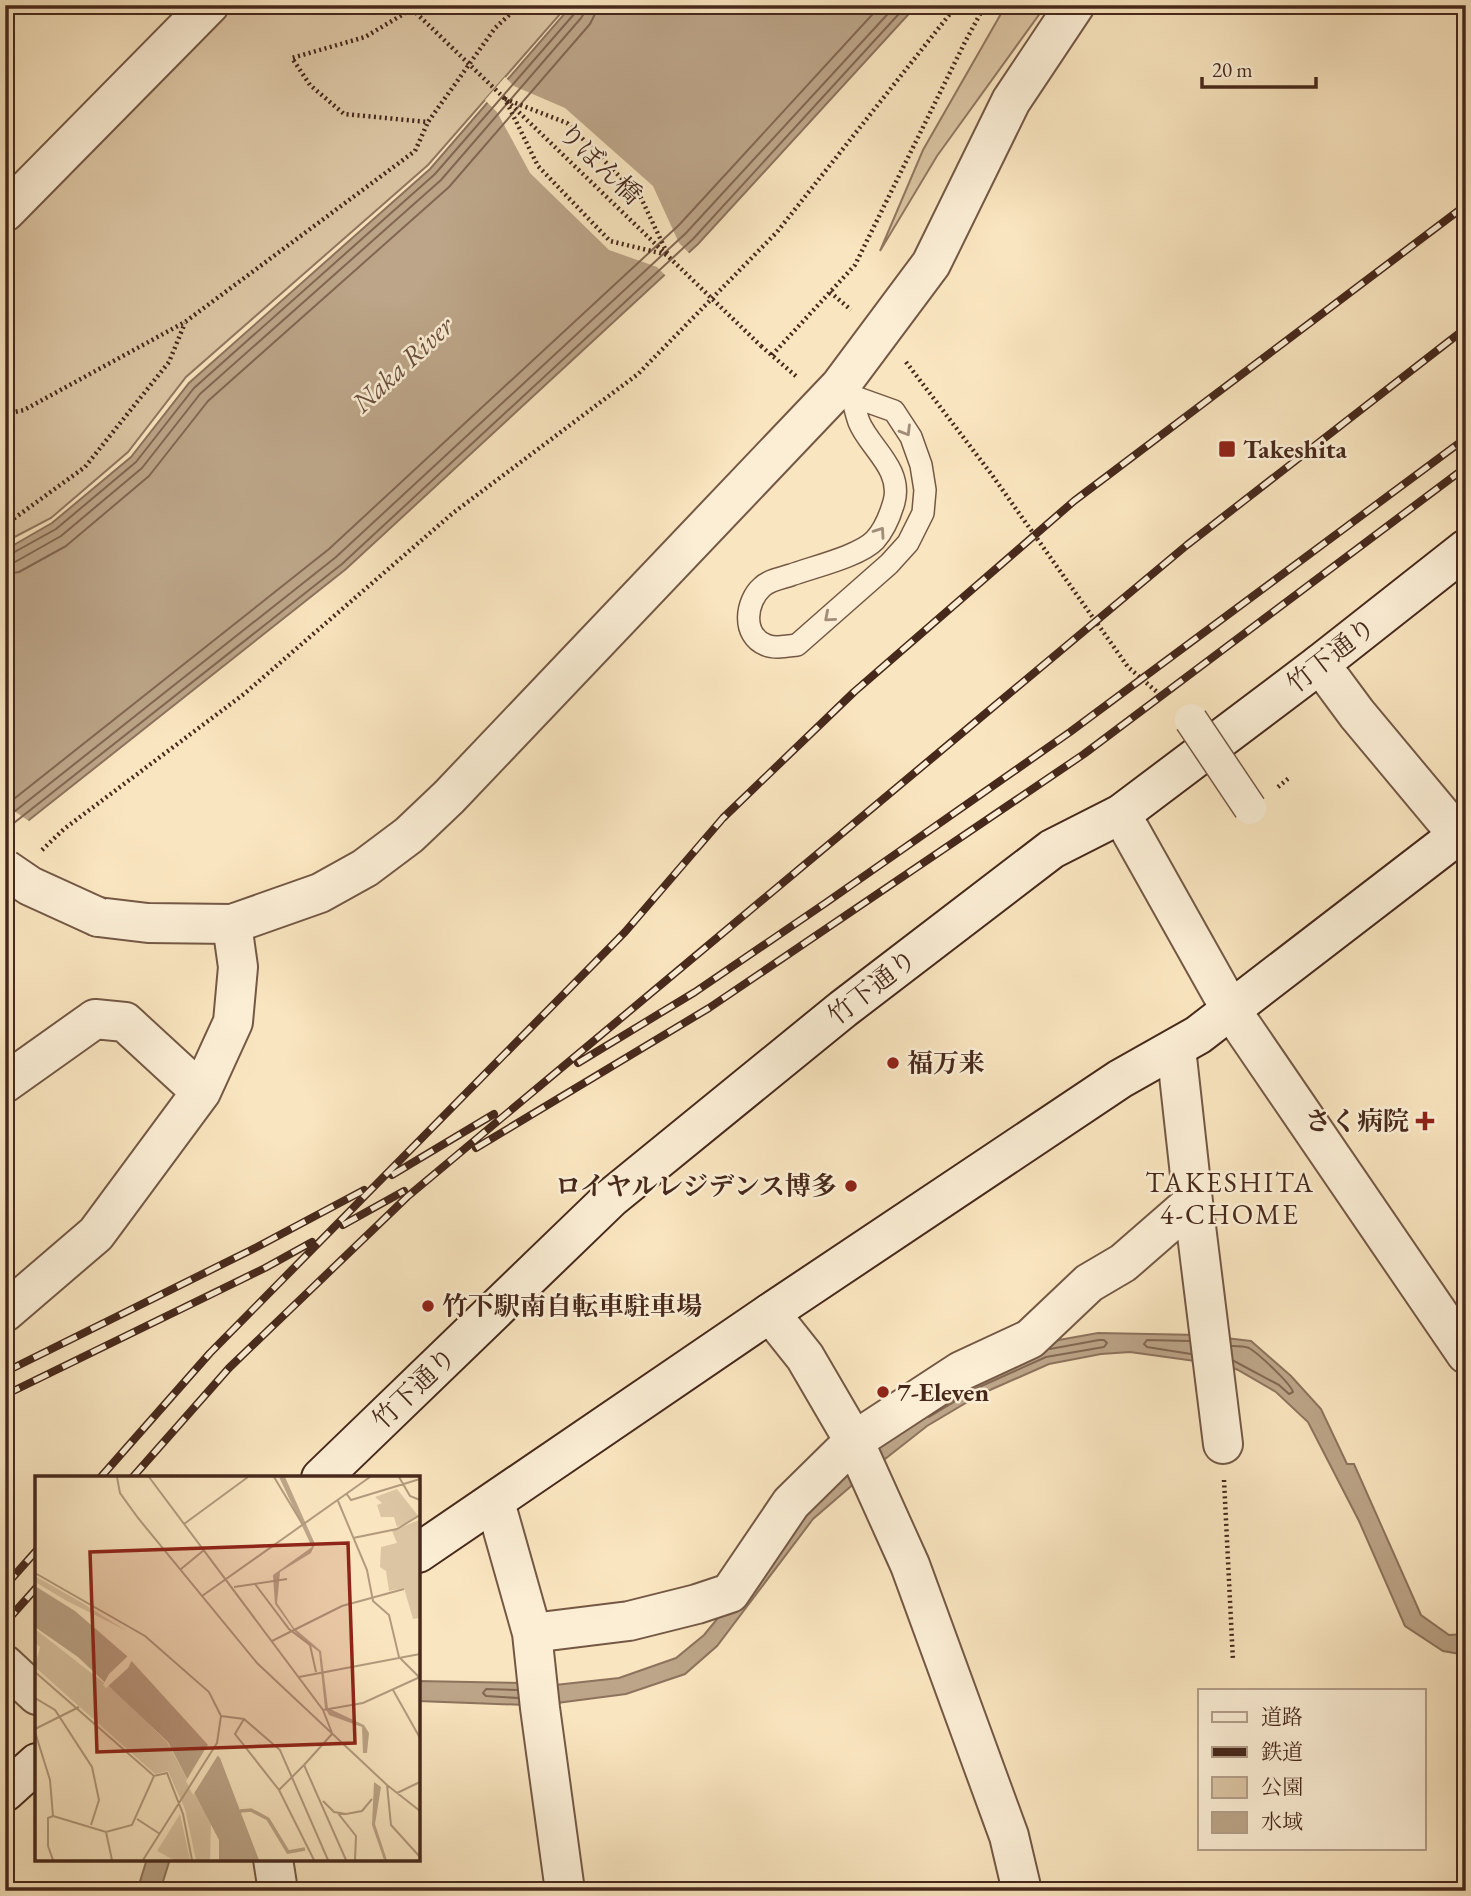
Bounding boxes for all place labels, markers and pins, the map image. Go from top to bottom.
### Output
place label: Takeshita [1243,432,1348,466]
marker: Takeshita [1217,439,1237,459]
place label: 福万来 [907,1046,985,1080]
marker: 福万来 [885,1055,901,1071]
place label: さく病院 [1305,1104,1409,1138]
marker: さく病院 [1415,1111,1435,1131]
place label: ロイヤルレジデンス博多 [555,1169,837,1203]
marker: ロイヤルレジデンス博多 [843,1178,859,1194]
place label: 竹下駅南自転車駐車場 [442,1289,702,1323]
marker: 竹下駅南自転車駐車場 [420,1298,436,1314]
place label: 7-Eleven [897,1375,989,1409]
marker: 7-Eleven [875,1384,891,1400]

